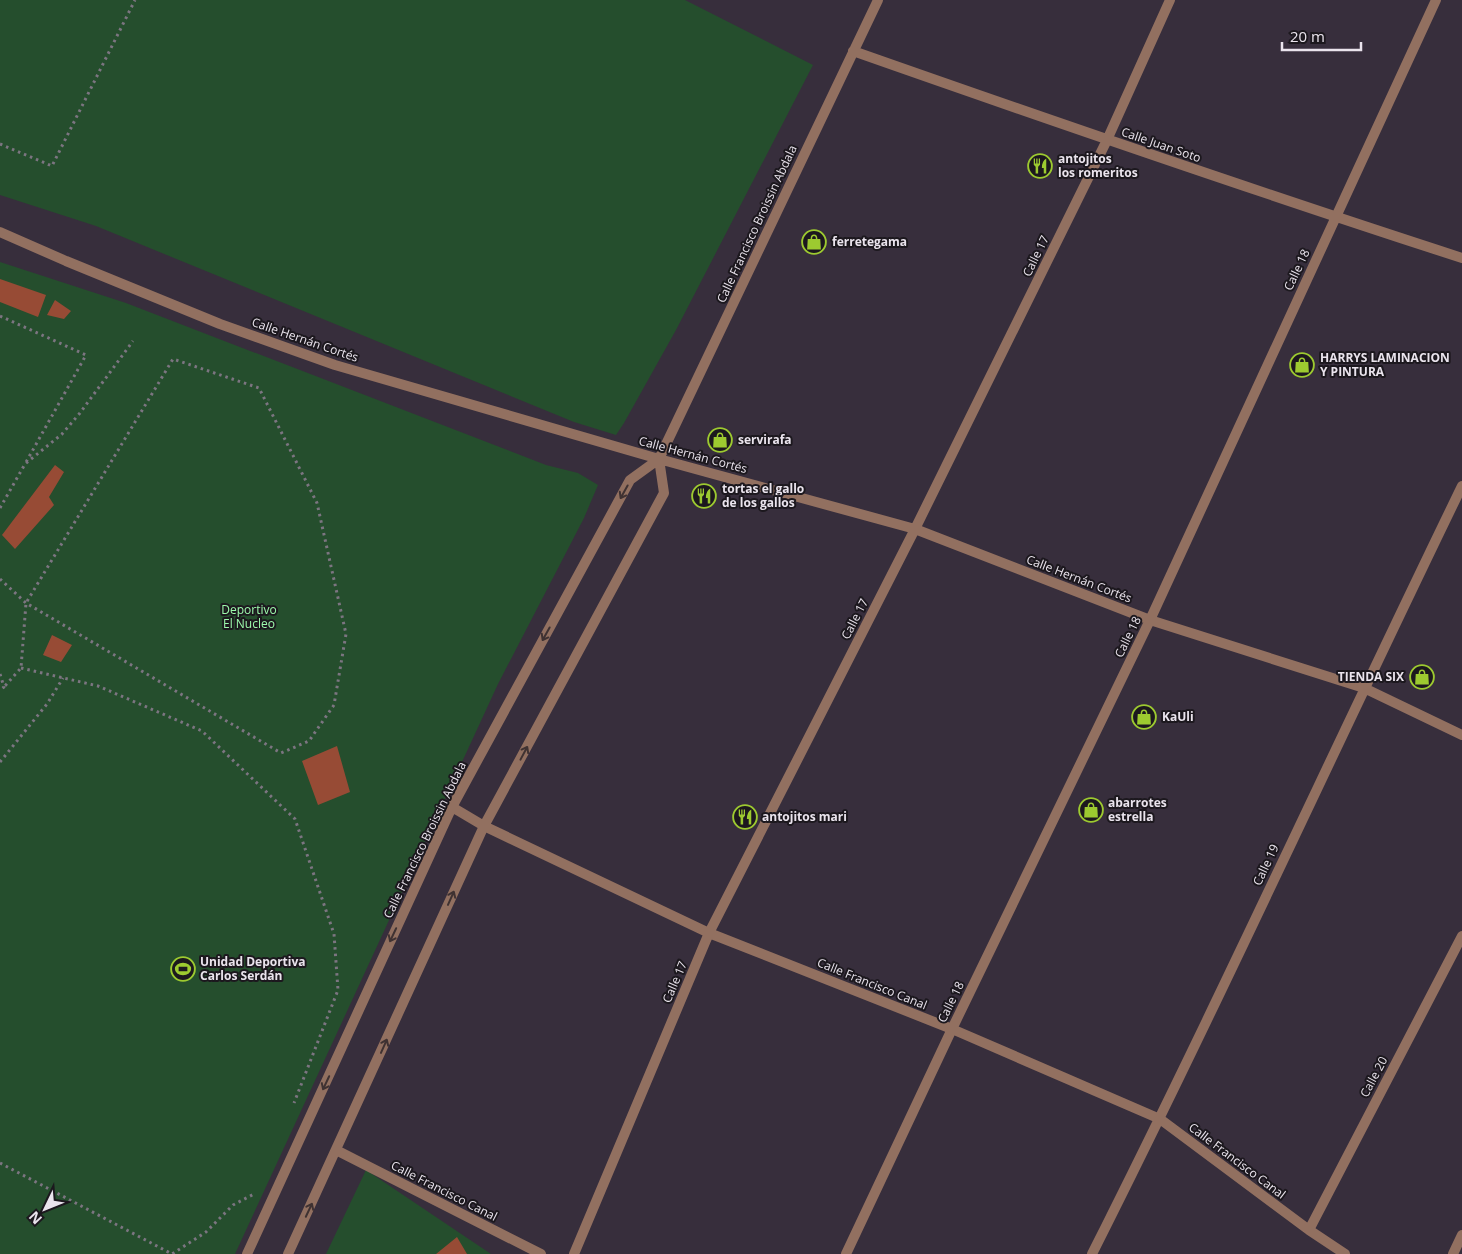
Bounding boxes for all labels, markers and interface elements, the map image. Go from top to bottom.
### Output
scale bar [1282,20,1361,52]
text: 20 m [1290,26,1325,46]
street label: Calle Juan Soto [1119,123,1203,166]
street label: Calle Francisco Broissin Abdala [712,142,801,305]
place label: antojitos los romeritos [1058,150,1138,181]
restaurant icon: antojitos los romeritos [1027,153,1053,179]
shop icon: ferretegama [801,229,827,255]
street label: Calle 17 [1018,232,1053,279]
place label: ferretegama [832,233,907,250]
street label: Calle 18 [1280,246,1314,293]
street label: Calle Hernán Cortés [250,313,361,366]
place label: HARRYS LAMINACION Y PINTURA [1320,349,1450,380]
shop icon: HARRYS LAMINACION Y PINTURA [1289,352,1315,378]
shop icon: servirafa [707,427,733,453]
place label: servirafa [738,431,792,448]
street label: Calle Hernán Cortés [637,432,749,477]
place label: tortas el gallo de los gallos [722,480,804,511]
restaurant icon: tortas el gallo de los gallos [691,483,717,509]
one-way arrow [619,484,629,499]
street label: Calle Hernán Cortés [1024,551,1135,607]
street label: Calle 17 [837,595,872,642]
park label: Deportivo El Nucleo [221,601,277,632]
street label: Calle 18 [1110,613,1145,660]
one-way arrow [541,627,551,642]
shop icon: TIENDA SIX [1409,664,1435,690]
place label: TIENDA SIX [1338,668,1404,685]
shop icon: KaUli [1131,704,1157,730]
place label: KaUli [1162,708,1194,725]
one-way arrow [519,746,529,761]
street label: Calle Francisco Broissin Abdala [379,759,470,921]
place label: abarrotes estrella [1108,794,1167,825]
shop icon: abarrotes estrella [1078,797,1104,823]
restaurant icon: antojitos mari [732,804,758,830]
place label: antojitos mari [762,808,847,825]
street label: Calle 19 [1249,841,1283,888]
one-way arrow [447,891,457,906]
one-way arrow [388,927,398,942]
place label: Unidad Deportiva Carlos Serdán [200,953,306,984]
street label: Calle Francisco Canal [815,954,930,1013]
sports icon: Unidad Deportiva Carlos Serdán [170,956,196,982]
street label: Calle 17 [658,958,691,1005]
street label: Calle 18 [933,978,968,1025]
one-way arrow [379,1039,389,1054]
street label: Calle 20 [1356,1053,1391,1100]
one-way arrow [320,1075,330,1090]
street label: Calle Francisco Canal [1185,1119,1289,1203]
street label: Calle Francisco Canal [388,1156,500,1225]
north arrow [20,1184,70,1234]
one-way arrow [304,1203,314,1218]
text: N [24,1208,46,1229]

